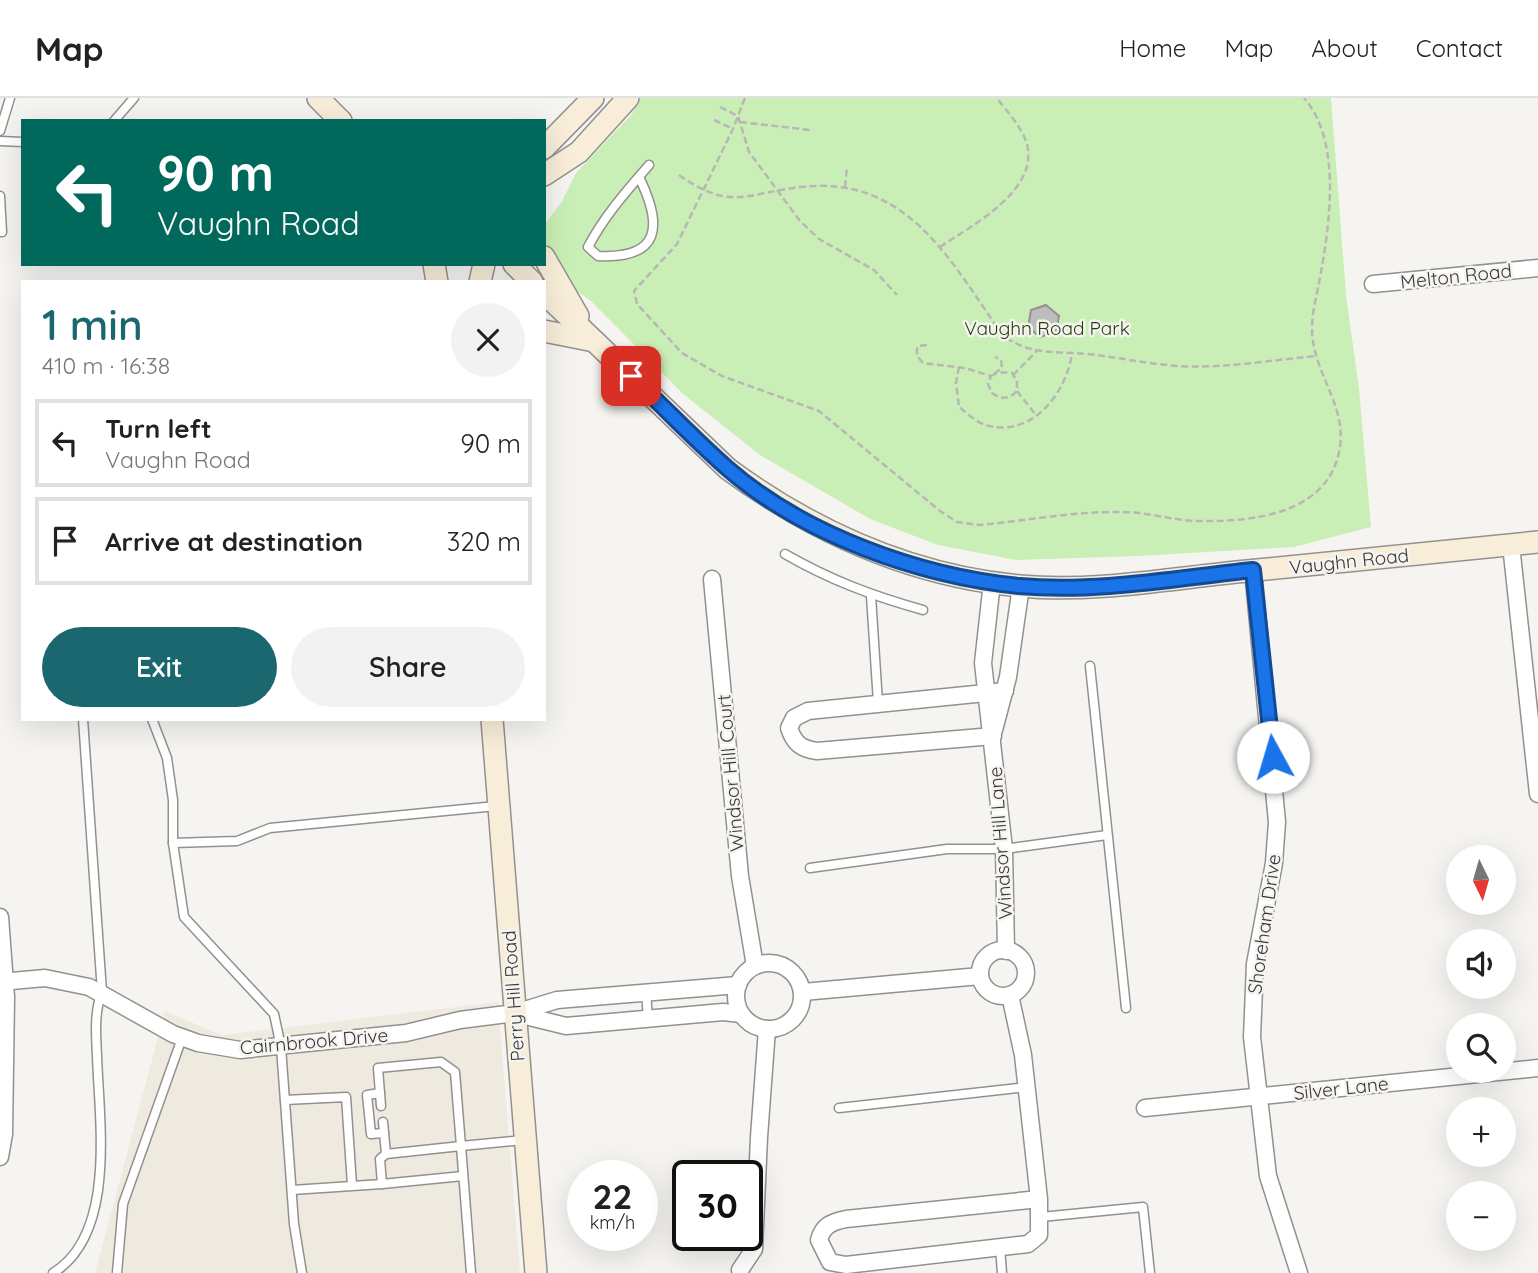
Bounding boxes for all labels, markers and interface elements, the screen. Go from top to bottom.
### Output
text: Map [35,28,103,69]
text: Home [1119,33,1186,63]
text: Map [1224,33,1273,63]
text: About [1311,33,1378,63]
text: Contact [1416,33,1503,63]
text: 90 m [157,142,274,203]
icon: left [42,147,133,238]
text: Vaughn Road [157,203,360,243]
street label: Melton Road [1399,258,1513,294]
text: 1 min [42,298,143,351]
button: close [451,303,525,377]
park label: Vaughn Road Park [964,316,1130,340]
pin [601,346,661,406]
text: 410 m · 16:38 [42,351,170,380]
icon: arrive [612,357,650,395]
text: Turn left [105,412,212,445]
icon: left [46,424,84,462]
text: 90 m [460,427,521,460]
text: Vaughn Road [105,445,251,474]
icon: arrive [46,522,84,560]
text: Arrive at destination [105,525,363,558]
text: 320 m [447,525,521,558]
street label: Vaughn Road [1288,543,1410,579]
button: Exit [42,627,277,707]
button: Share [291,627,525,707]
street label: Windsor Hill Court [711,693,749,853]
position arrow [1236,720,1310,794]
street label: Windsor Hill Lane [983,766,1017,920]
north arrow [1446,845,1516,915]
map controls [1446,845,1516,1251]
street label: Shoreham Drive [1242,852,1286,996]
button: sound [1446,929,1516,999]
street label: Perry Hill Road [496,930,530,1062]
button: search [1446,1013,1516,1083]
street label: Cairnbrook Drive [239,1023,389,1059]
street label: Silver Lane [1292,1071,1390,1105]
button: + [1446,1097,1516,1167]
speed limit sign: 30 [672,1160,763,1251]
text: 22 [593,1174,632,1218]
button: − [1446,1181,1516,1251]
text: km/h [590,1211,635,1234]

